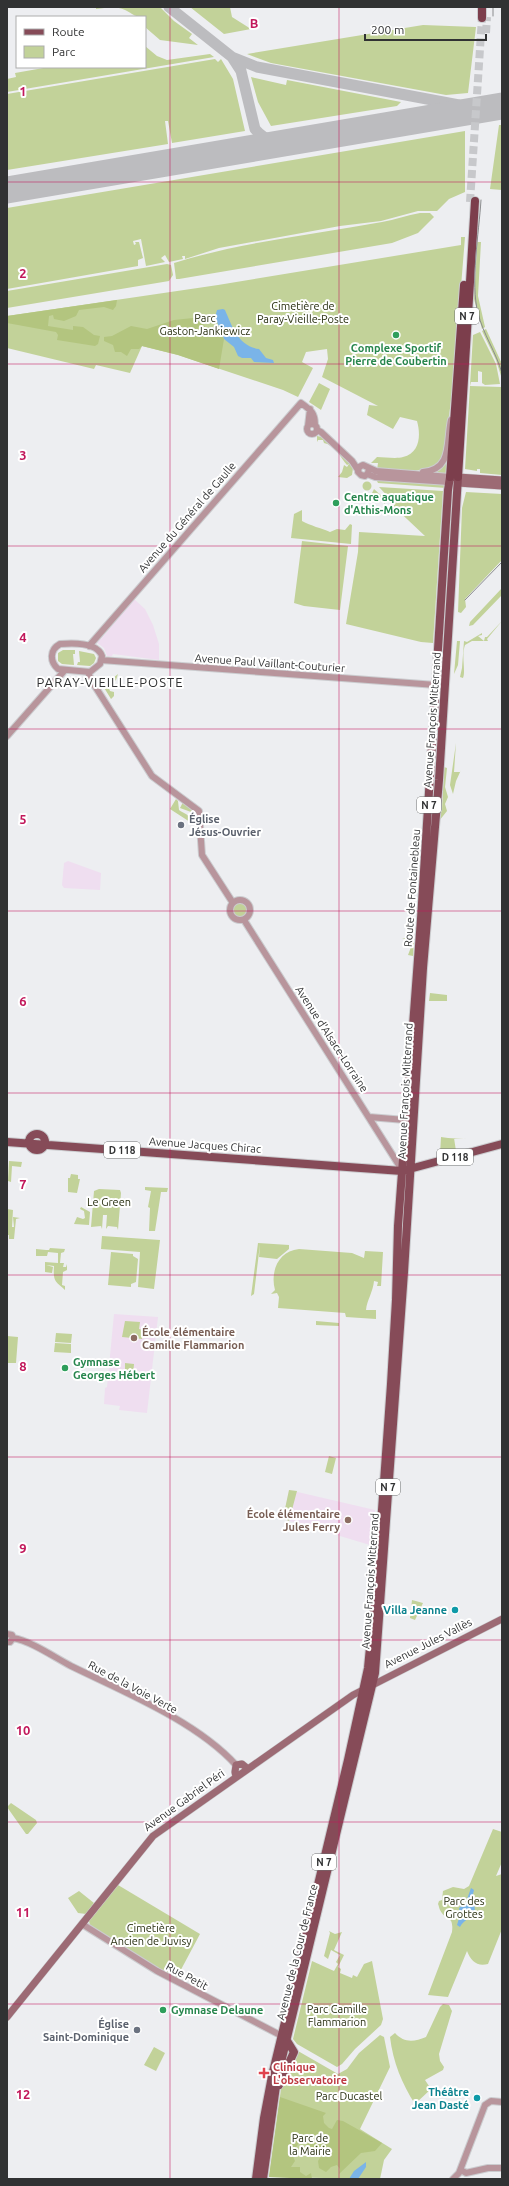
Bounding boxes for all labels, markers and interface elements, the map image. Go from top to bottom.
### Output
legend [16,16,146,68]
text: B [250,16,259,30]
scale bar [365,16,486,42]
text: 200 m [371,23,404,36]
text: Route [52,25,85,38]
text: Parc [52,45,76,58]
text: 1 [19,84,27,98]
text: 2 [19,266,27,280]
park label: Cimetière de Paray-Vieille-Poste [257,300,349,325]
road number: N 7 [455,308,479,324]
park label: Parc Gaston-Jankiewicz [160,312,250,337]
marker: Complexe Sportif Pierre de Coubertin [391,330,401,340]
place label: Complexe Sportif Pierre de Coubertin [345,342,447,367]
text: 3 [19,448,27,462]
street label: Avenue du Général de Gaulle [136,460,238,574]
place label: Centre aquatique d'Athis-Mons [344,491,434,516]
marker: Centre aquatique d'Athis-Mons [331,498,341,508]
text: 4 [19,630,27,644]
street label: Avenue Paul Vaillant-Couturier [194,652,346,674]
street label: Avenue François Mitterrand [421,652,443,788]
district label: PARAY-VIEILLE-POSTE [36,675,184,689]
road number: N 7 [417,797,441,813]
text: 5 [19,812,27,826]
place label: Église Jésus-Ouvrier [189,812,261,838]
marker: Église Jésus-Ouvrier [176,820,186,830]
street label: Route de Fontainebleau [402,829,422,947]
street label: Avenue d'Alsace-Lorraine [293,984,371,1094]
text: 6 [19,994,27,1008]
street label: Avenue François Mitterrand [395,1023,415,1159]
street label: Avenue Jacques Chirac [148,1135,262,1155]
road number: D 118 [104,1142,140,1158]
road number: D 118 [437,1149,473,1165]
text: 7 [19,1177,27,1191]
park label: Le Green [87,1196,131,1208]
place label: École élémentaire Camille Flammarion [142,1325,244,1351]
marker: École élémentaire Camille Flammarion [129,1333,139,1343]
place label: Gymnase Georges Hébert [73,1356,155,1381]
text: 8 [19,1359,27,1373]
marker: Gymnase Georges Hébert [60,1363,70,1373]
road number: N 7 [376,1479,400,1495]
place label: École élémentaire Jules Ferry [247,1507,340,1533]
street label: Avenue François Mitterrand [359,1513,381,1649]
marker: École élémentaire Jules Ferry [343,1515,353,1525]
text: 9 [19,1541,27,1555]
place label: Villa Jeanne [383,1604,447,1616]
marker: Villa Jeanne [450,1605,460,1615]
street label: Avenue Jules Vallès [382,1616,474,1670]
street label: Rue de la Voie Verte [86,1658,180,1716]
text: 10 [16,1723,30,1737]
street label: Avenue Gabriel Péri [141,1767,227,1833]
road number: N 7 [312,1854,336,1870]
street label: Avenue de la Cour de France [274,1883,320,2021]
park label: Parc des Grottes [443,1895,485,1920]
text: 11 [16,1905,30,1919]
park label: Cimetière Ancien de Juvisy [111,1922,192,1947]
street label: Rue Petit [164,1960,210,1992]
park label: Parc Camille Flammarion [307,2003,367,2028]
place label: Gymnase Delaune [171,2004,263,2016]
marker: Gymnase Delaune [158,2005,168,2015]
place label: Église Saint-Dominique [43,2017,129,2043]
marker: Église Saint-Dominique [132,2025,142,2035]
place label: Clinique L'observatoire [273,2061,347,2086]
marker: Clinique L'observatoire [258,2067,270,2079]
place label: Théâtre Jean Dasté [412,2086,469,2111]
text: 12 [16,2087,30,2101]
park label: Parc Ducastel [316,2090,382,2102]
marker: Théâtre Jean Dasté [472,2093,482,2103]
park label: Parc de la Mairie [289,2132,331,2157]

